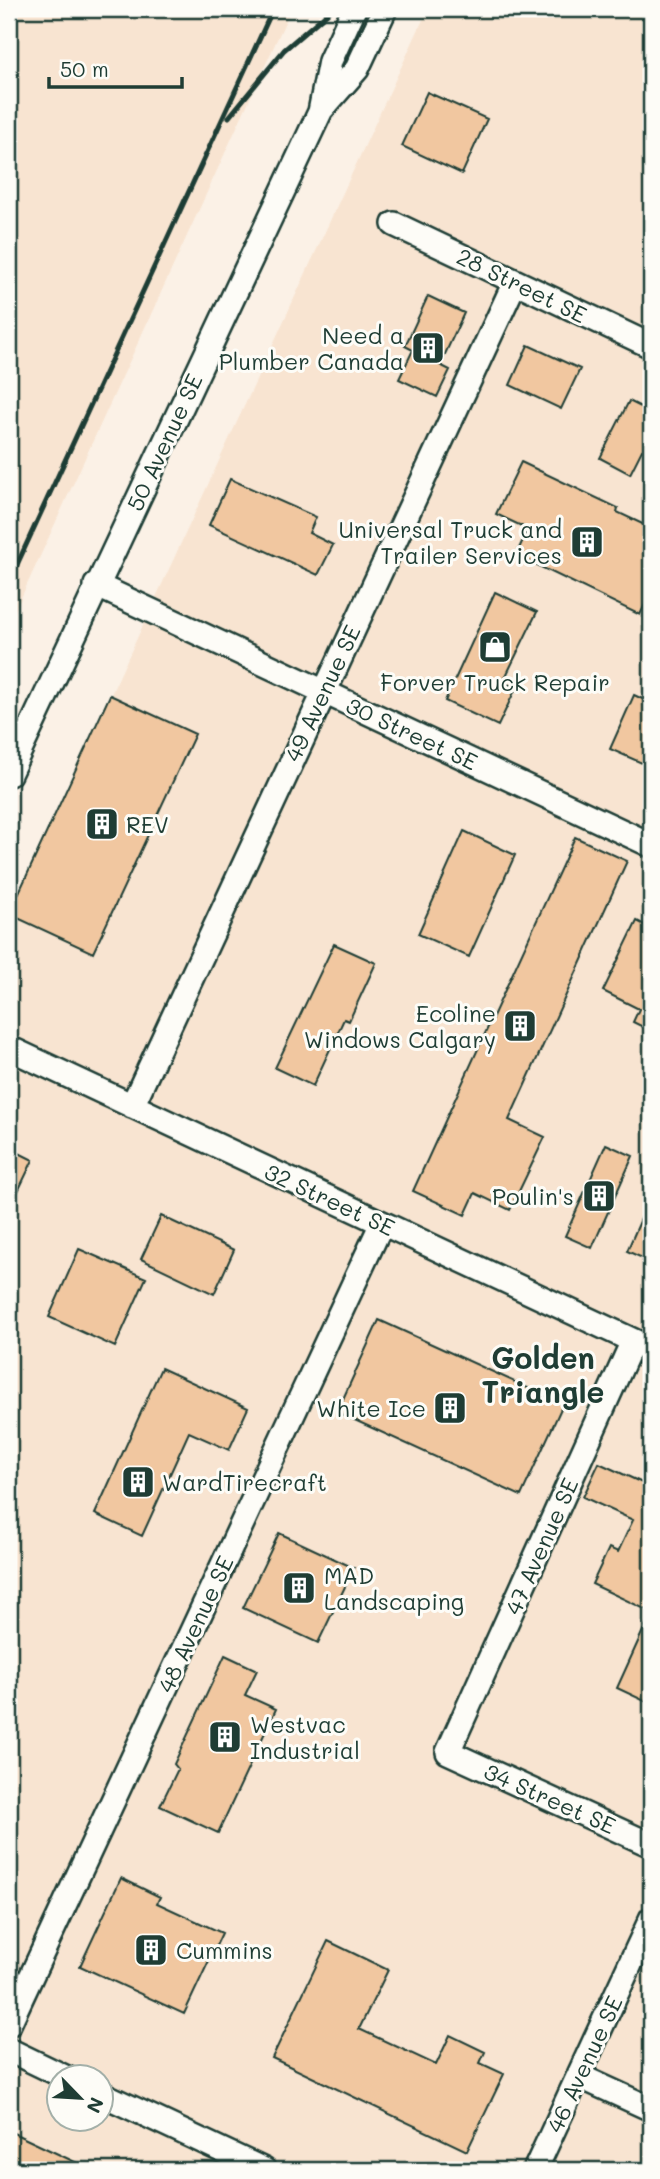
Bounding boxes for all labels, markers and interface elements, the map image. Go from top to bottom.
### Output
scale bar [49,46,182,90]
text: 50 m [60,55,109,82]
street label: 28 Street SE [452,241,592,329]
place label: Need a Plumber Canada [219,320,404,376]
building icon: Need a Plumber Canada [409,329,447,367]
street label: 50 Avenue SE [119,369,209,515]
place label: Universal Truck and Trailer Services [339,514,562,570]
building icon: Universal Truck and Trailer Services [568,523,606,561]
street label: 49 Avenue SE [277,620,367,766]
shop icon: Forver Truck Repair [476,628,514,666]
place label: Forver Truck Repair [380,667,610,697]
street label: 30 Street SE [341,689,483,777]
building icon: REV [83,805,121,843]
place label: REV [126,809,169,839]
place label: Ecoline Windows Calgary [304,998,496,1054]
building icon: Ecoline Windows Calgary [501,1007,539,1045]
street label: 32 Street SE [260,1156,400,1242]
building icon: Poulin's [580,1177,618,1215]
place label: Poulin's [492,1181,574,1211]
district label: Golden Triangle [482,1337,605,1411]
building icon: White Ice [431,1389,469,1427]
place label: White Ice [316,1393,426,1423]
building icon: WardTirecraft [119,1463,157,1501]
place label: WardTirecraft [162,1467,327,1497]
street label: 47 Avenue SE [497,1473,585,1619]
street label: 48 Avenue SE [150,1551,240,1697]
place label: MAD Landscaping [324,1560,464,1616]
building icon: MAD Landscaping [280,1569,318,1607]
place label: Westvac Industrial [250,1709,360,1765]
building icon: Westvac Industrial [206,1718,244,1756]
street label: 34 Street SE [479,1756,621,1840]
building icon: Cummins [132,1931,170,1969]
place label: Cummins [176,1935,273,1965]
street label: 46 Avenue SE [539,1991,629,2137]
north arrow [46,2064,116,2134]
text: N [81,2094,110,2117]

